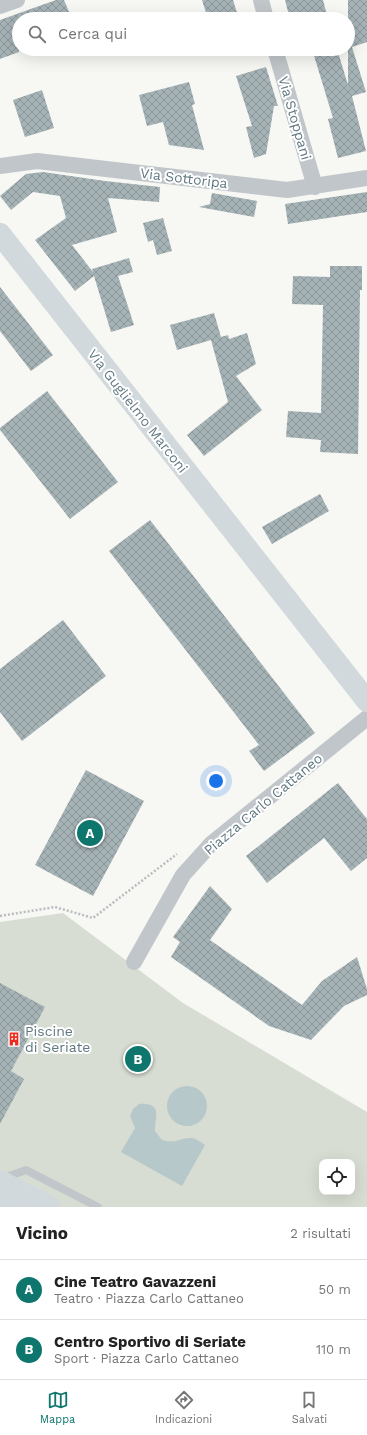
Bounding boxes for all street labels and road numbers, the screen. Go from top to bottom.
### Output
street label: Via Stoppani [275,74,315,162]
street label: Via Sottoripa [139,165,229,191]
street label: Via Guglielmo Marconi [85,346,191,476]
street label: Piazza Carlo Cattaneo [201,750,325,858]

